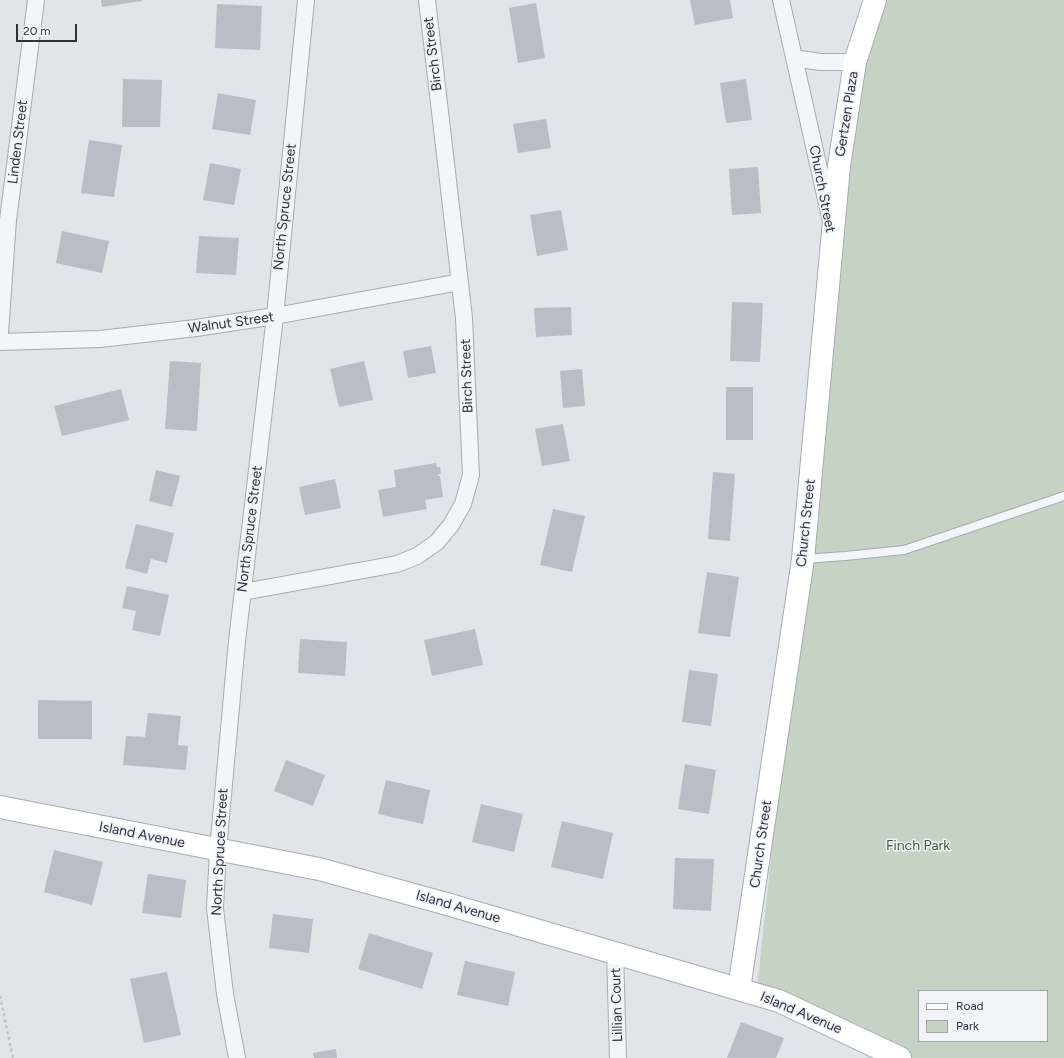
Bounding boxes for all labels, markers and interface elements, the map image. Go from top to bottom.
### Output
scale bar [18,16,79,42]
street label: Birch Street [420,16,446,92]
text: 20 m [23,24,51,38]
street label: Gertzen Plaza [832,70,862,158]
street label: Linden Street [5,99,31,185]
street label: North Spruce Street [270,143,300,271]
street label: Church Street [805,144,839,234]
street label: Walnut Street [187,309,275,337]
street label: Birch Street [457,338,477,414]
street label: North Spruce Street [234,465,266,593]
street label: Church Street [793,478,819,568]
street label: North Spruce Street [208,788,232,916]
street label: Church Street [747,799,775,889]
street label: Island Avenue [98,818,186,852]
park label: Finch Park [886,838,950,854]
street label: Island Avenue [414,887,502,927]
street label: Lillian Court [607,968,627,1042]
street label: Island Avenue [758,988,844,1038]
legend [918,990,1048,1042]
text: Road [956,999,984,1013]
text: Park [956,1019,979,1033]

